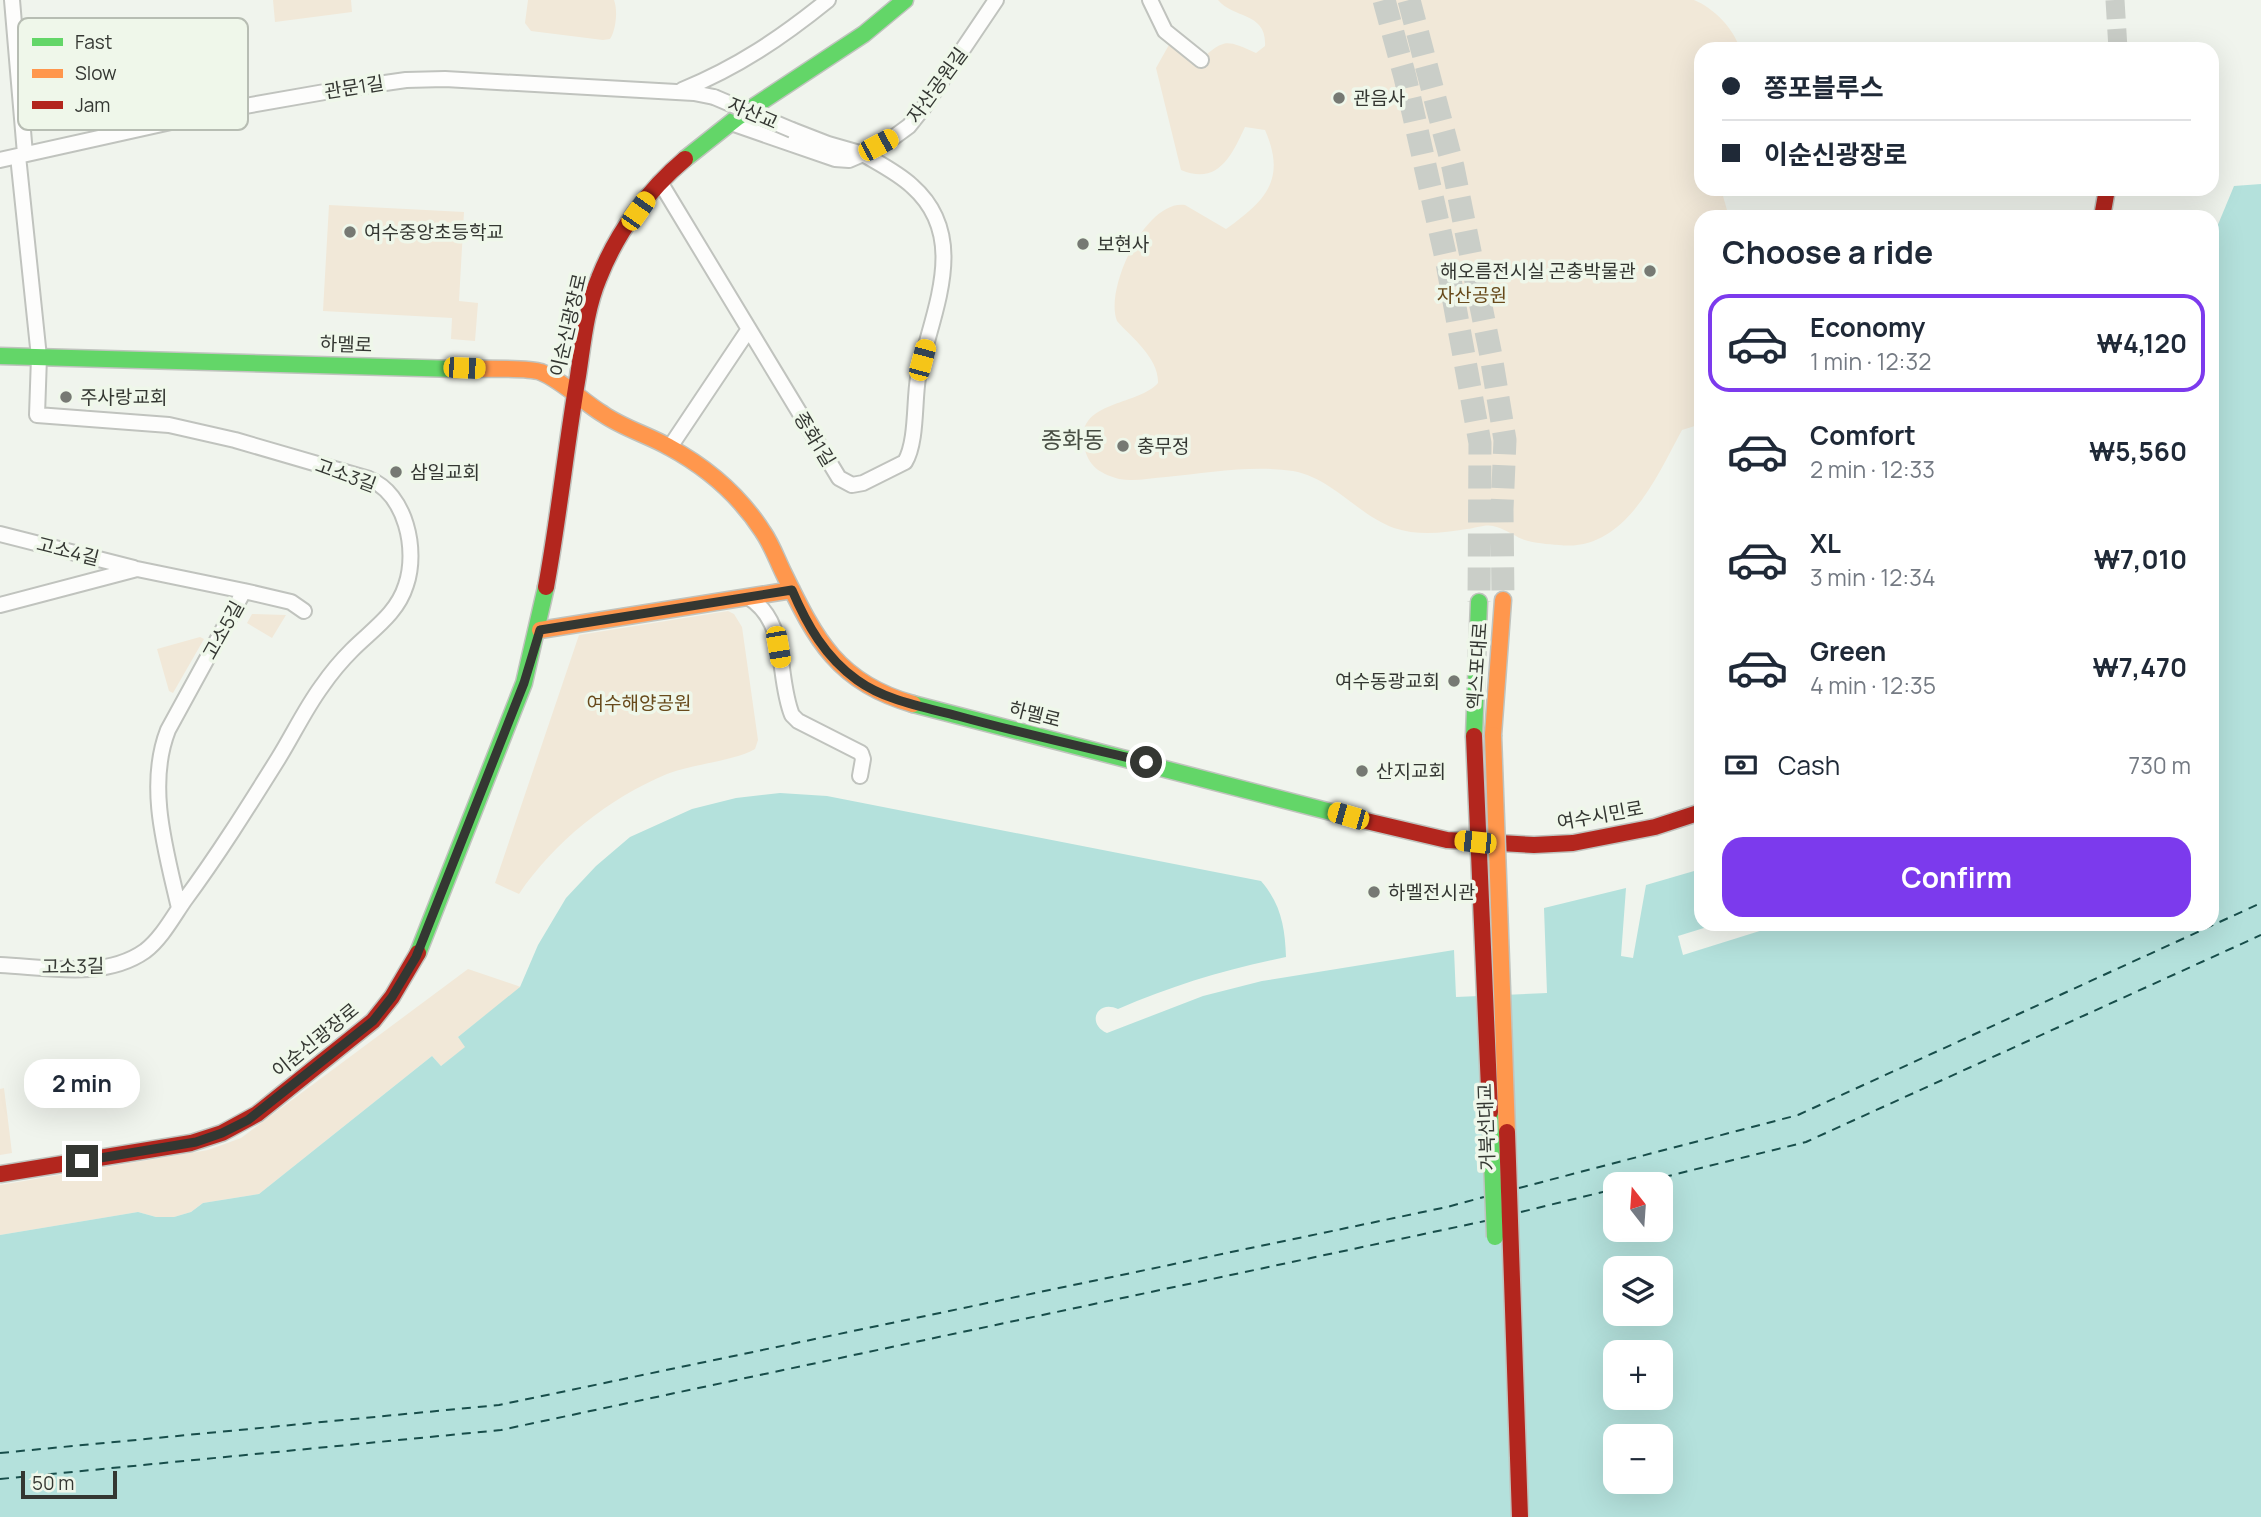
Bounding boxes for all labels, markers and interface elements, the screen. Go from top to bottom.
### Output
legend [18,18,248,130]
text: Fast [75,29,112,55]
street label: 자산공원길 [901,42,973,128]
text: Slow [75,60,117,86]
street label: 관문1길 [322,69,386,105]
text: 쫑포블루스 [1764,69,1884,105]
place label: 관음사 [1353,85,1405,111]
marker: 관음사 [1331,90,1347,106]
street label: 자산교 [724,91,782,135]
text: Jam [75,92,110,118]
car [855,126,902,164]
text: 이순신광장로 [1764,136,1908,172]
car [618,188,659,234]
place label: 여수중앙초등학교 [364,219,504,245]
marker: 여수중앙초등학교 [342,224,358,240]
text: Choose a ride [1722,230,1933,274]
place label: 보현사 [1097,231,1149,257]
marker: 보현사 [1075,236,1091,252]
place label: 해오름전시실 곤충박물관 [1440,258,1636,284]
marker: 해오름전시실 곤충박물관 [1642,263,1658,279]
street label: 이순신광장로 [544,271,592,379]
park label: 자산공원 [1437,282,1507,308]
text: Economy [1810,309,1925,345]
icon: car [1726,312,1789,375]
text: ₩4,120 [2097,325,2187,361]
street label: 하멜로 [319,330,373,358]
car [907,337,938,383]
text: 1 min · 12:32 [1810,345,1931,377]
car [443,357,486,379]
place label: 주사랑교회 [80,384,167,410]
marker: 주사랑교회 [58,389,74,405]
street label: 종화1길 [788,407,842,471]
text: Comfort [1810,417,1916,453]
icon: car [1726,420,1789,483]
district label: 종화동 [1041,423,1105,455]
place label: 충무정 [1137,433,1189,459]
text: ₩5,560 [2089,433,2187,469]
marker: 충무정 [1115,438,1131,454]
street label: 고소3길 [312,452,380,498]
text: 2 min · 12:33 [1810,453,1935,485]
place label: 삼일교회 [410,459,480,485]
marker: 삼일교회 [388,464,404,480]
text: XL [1810,525,1841,561]
icon: car [1726,528,1789,591]
street label: 고소4길 [34,531,102,571]
text: ₩7,010 [2094,541,2187,577]
text: 3 min · 12:34 [1810,561,1936,593]
street label: 고소5길 [196,596,250,664]
street label: 엑스포대로 [1461,621,1493,711]
car [765,624,792,670]
text: Green [1810,633,1886,669]
icon: car [1726,636,1789,699]
text: ₩7,470 [2093,649,2187,685]
place label: 여수동광교회 [1335,668,1440,694]
text: 4 min · 12:35 [1810,669,1936,701]
marker: 여수동광교회 [1446,673,1462,689]
park label: 여수해양공원 [587,690,691,716]
street label: 하멜로 [1006,695,1064,733]
route start [1130,746,1162,778]
icon: cash [1722,746,1760,784]
text: Cash [1778,747,1840,783]
text: 730 m [2129,749,2191,781]
place label: 산지교회 [1376,758,1446,784]
marker: 산지교회 [1354,763,1370,779]
street label: 여수시민로 [1555,795,1645,835]
car [1325,800,1372,832]
car [1454,829,1497,855]
button: Confirm [1722,837,2191,917]
place label: 하멜전시관 [1388,879,1475,905]
marker: 하멜전시관 [1366,884,1382,900]
street label: 고소3길 [41,952,105,980]
street label: 이순신광장로 [266,997,364,1083]
callout: 2 min [24,1060,140,1108]
text: 2 min [52,1067,112,1099]
street label: 거북선대교 [1471,1083,1501,1171]
route end [66,1145,98,1177]
north arrow [1603,1172,1673,1242]
map controls [1603,1172,1673,1494]
button: layers [1603,1256,1673,1326]
button: + [1603,1340,1673,1410]
button: − [1603,1424,1673,1494]
scale bar [21,1468,117,1500]
text: 50 m [32,1470,74,1496]

